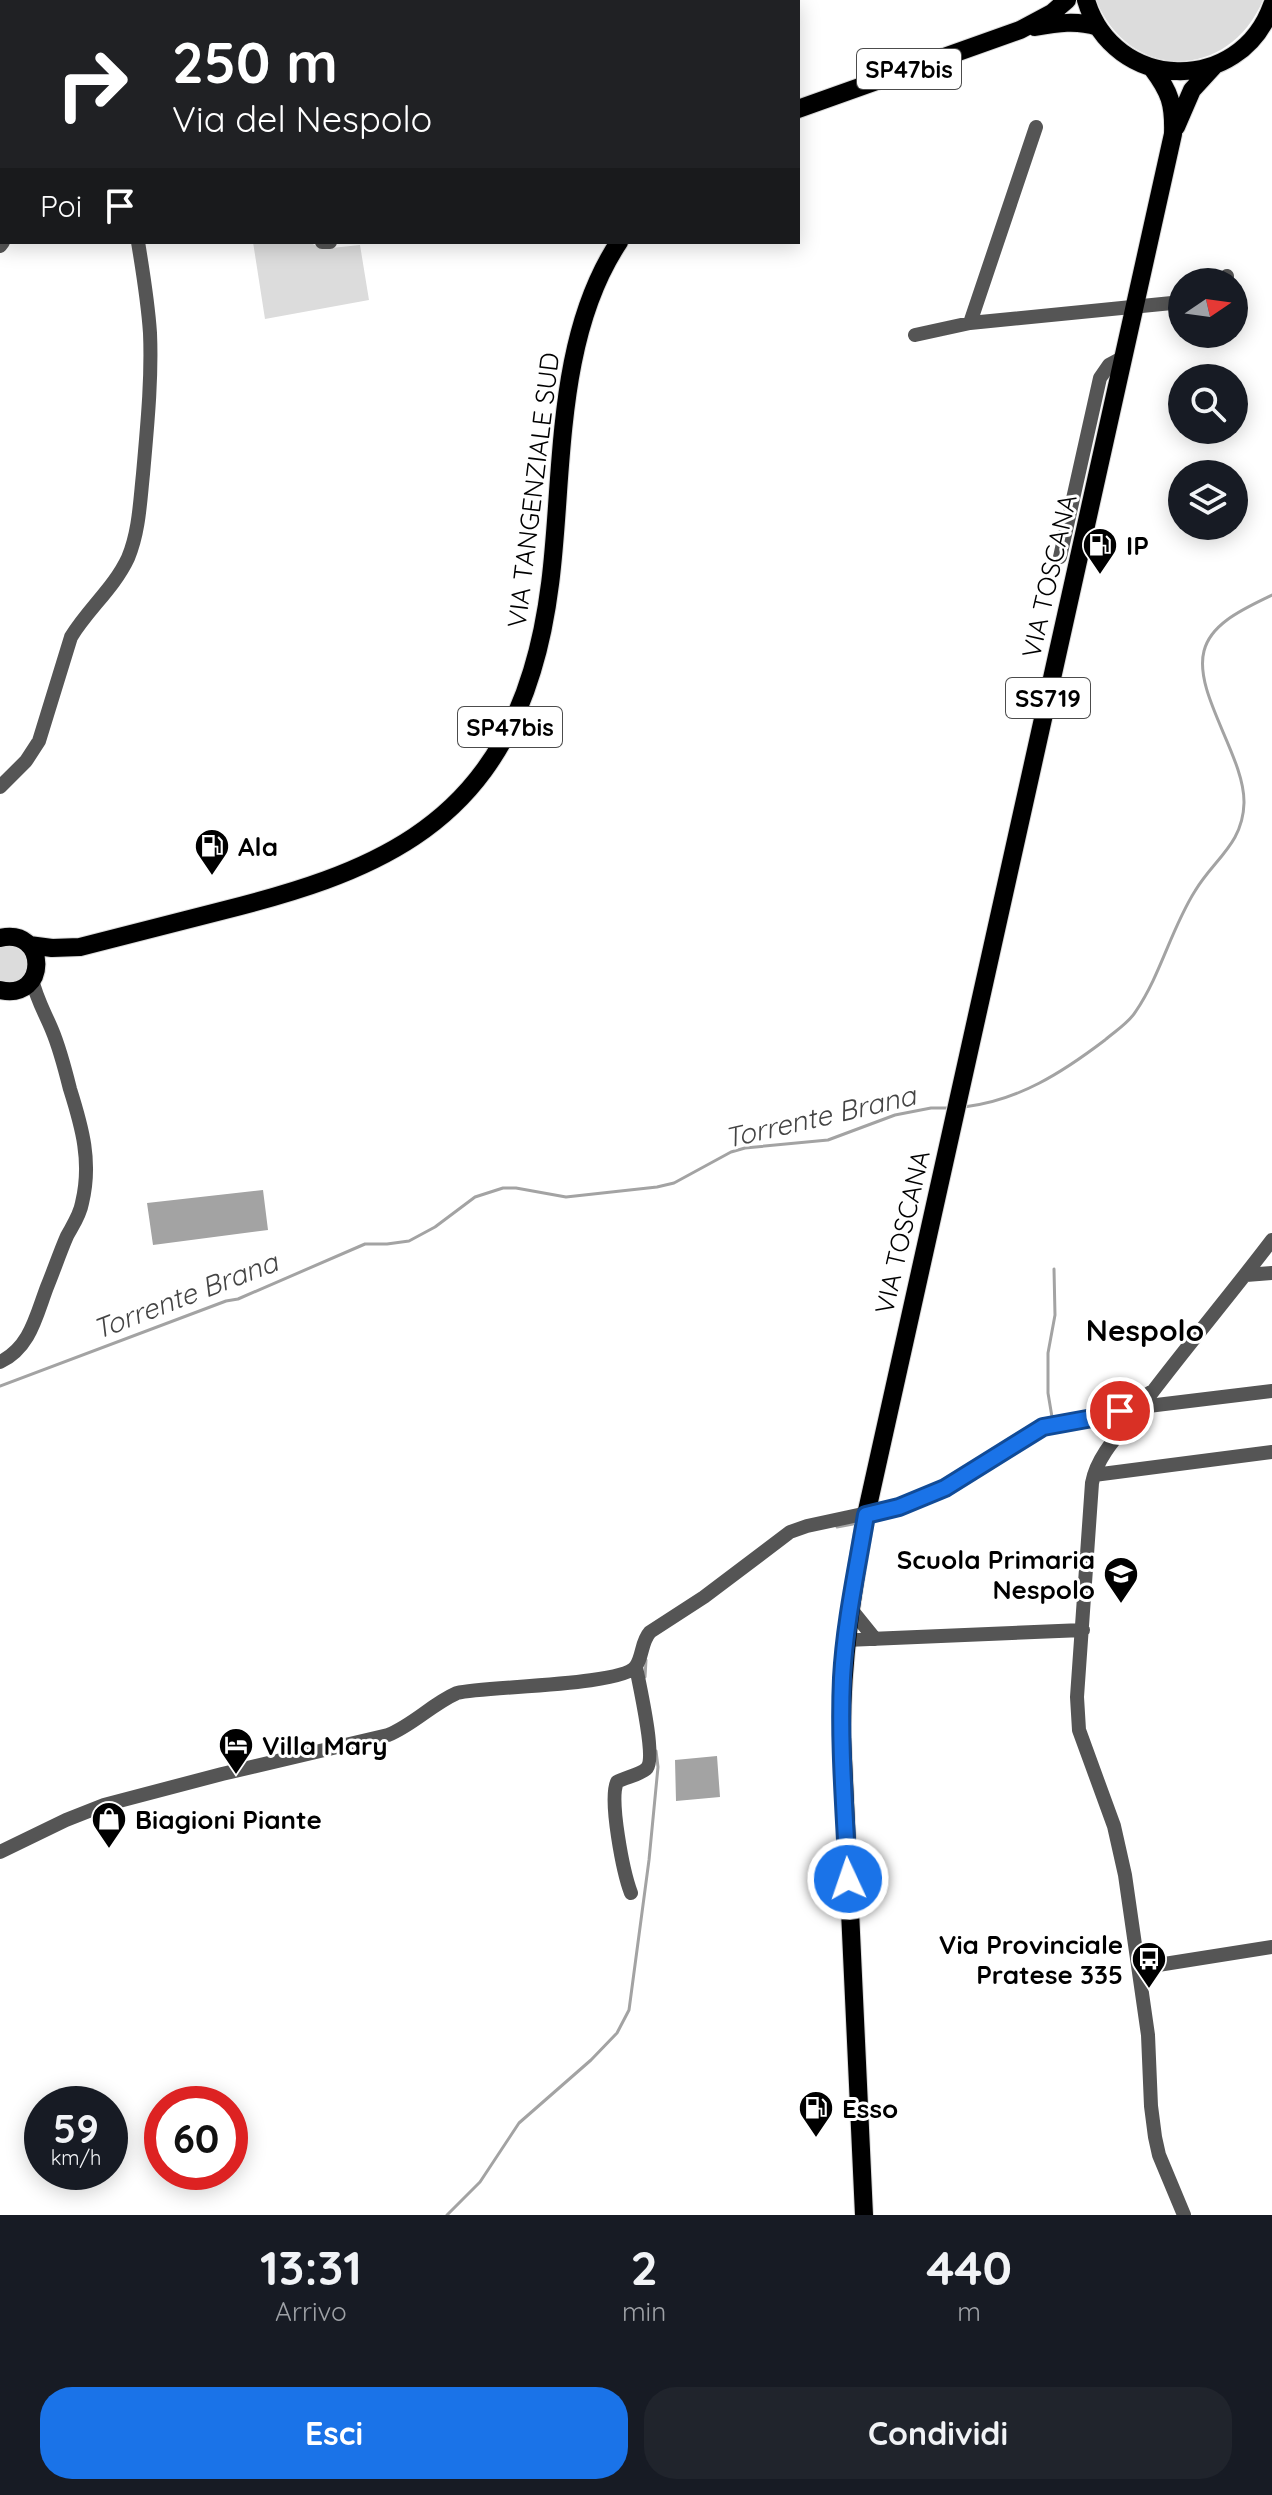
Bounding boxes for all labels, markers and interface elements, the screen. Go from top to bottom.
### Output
text: 250 m [172,27,338,97]
icon: right [40,32,144,136]
road number: SP47bis [857,49,961,89]
text: Via del Nespolo [172,96,432,141]
icon: arrive [98,184,142,228]
text: Poi [40,187,82,225]
north arrow [1168,268,1248,348]
map controls [1168,268,1248,540]
street label: VIA TANGENZIALE SUD [500,350,566,630]
button: search [1168,364,1248,444]
button: layers [1168,460,1248,540]
street label: VIA TOSCANA [1014,491,1084,661]
fuel station icon: IP [1081,526,1119,576]
place label: IP [1126,529,1149,562]
road number: SS719 [1006,678,1090,718]
road number: SP47bis [458,707,562,747]
fuel station icon: Ala [193,827,231,877]
place label: Ala [238,830,278,863]
water label: Torrente Brana [721,1077,921,1155]
street label: VIA TOSCANA [867,1147,937,1317]
water label: Torrente Brana [88,1243,284,1346]
district label: Nespolo [1086,1311,1204,1349]
pin [1086,1377,1154,1445]
icon: arrive [1098,1389,1142,1433]
place label: Scuola Primaria Nespolo [897,1543,1095,1606]
school or university icon: Scuola Primaria Nespolo [1102,1555,1140,1605]
hotel icon: Villa Mary [217,1726,255,1776]
place label: Villa Mary [262,1729,388,1762]
shop icon: Biagioni Piante [90,1800,128,1850]
place label: Biagioni Piante [135,1803,322,1836]
position arrow [806,1837,890,1921]
place label: Via Provinciale Pratese 335 [939,1928,1123,1991]
bus stop icon: Via Provinciale Pratese 335 [1130,1940,1168,1990]
speed limit sign: 60 [144,2086,248,2190]
fuel station icon: Esso [797,2089,835,2139]
place label: Esso [842,2092,898,2125]
text: 59 [53,2103,99,2153]
text: km/h [51,2145,101,2170]
text: 13:31 [260,2237,362,2297]
text: 2 [630,2237,658,2297]
text: 440 [926,2237,1012,2297]
text: Arrivo [275,2295,347,2328]
text: min [622,2295,666,2328]
text: m [957,2295,981,2328]
button: Esci [40,2387,628,2479]
button: Condividi [644,2387,1232,2479]

